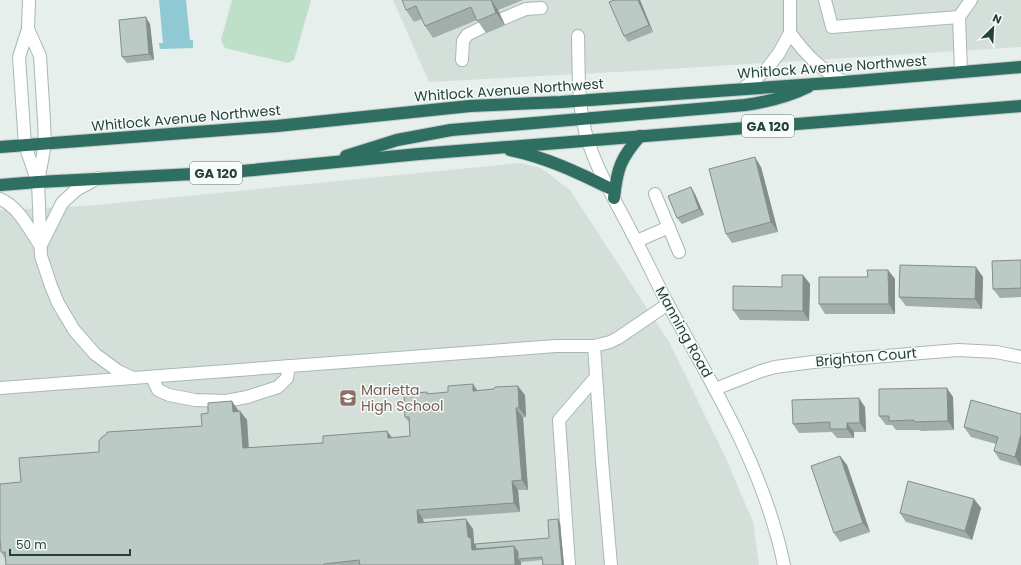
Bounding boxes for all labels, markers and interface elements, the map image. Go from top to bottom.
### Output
north arrow [973,8,1013,48]
text: N [990,10,1004,28]
street label: Whitlock Avenue Northwest [737,50,927,84]
street label: Whitlock Avenue Northwest [414,73,604,107]
street label: Whitlock Avenue Northwest [91,100,281,136]
road number: GA 120 [742,115,794,137]
road number: GA 120 [190,162,242,184]
street label: Manning Road [651,283,717,381]
street label: Brighton Court [815,343,917,371]
place label: Marietta High School [361,380,443,416]
school or university icon: Marietta High School [338,388,358,408]
scale bar [10,531,130,557]
text: 50 m [16,536,47,553]

